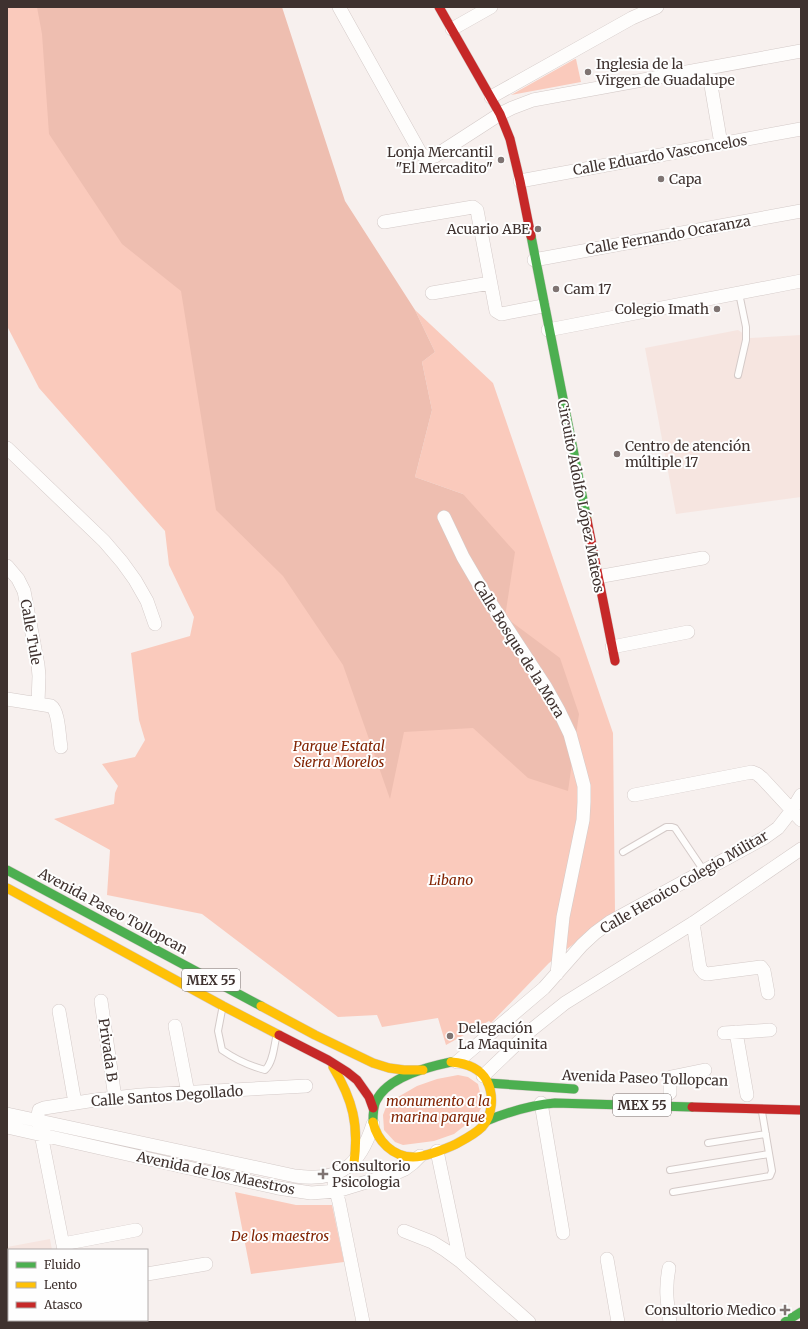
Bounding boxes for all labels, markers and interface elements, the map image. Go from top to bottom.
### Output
place label: Inglesia de la Virgen de Guadalupe [595,55,735,89]
marker: Inglesia de la Virgen de Guadalupe [583,67,593,77]
street label: Calle Eduardo Vasconcelos [571,131,749,179]
place label: Lonja Mercantil "El Mercadito" [387,143,494,177]
marker: Lonja Mercantil "El Mercadito" [496,155,506,165]
place label: Capa [669,170,702,188]
marker: Capa [656,174,666,184]
street label: Calle Fernando Ocaranza [584,212,752,258]
place label: Acuario ABE [446,220,530,238]
marker: Acuario ABE [533,224,543,234]
place label: Cam 17 [564,280,611,298]
marker: Cam 17 [551,284,561,294]
place label: Colegio Imath [615,300,709,318]
marker: Colegio Imath [712,304,722,314]
street label: Circuito Adolfo López Mateos [553,398,609,594]
place label: Centro de atención múltiple 17 [625,437,751,471]
marker: Centro de atención múltiple 17 [612,449,622,459]
street label: Calle Bosque de la Mora [469,577,569,721]
street label: Calle Tule [16,598,46,666]
park label: Parque Estatal Sierra Morelos [293,737,385,771]
street label: Calle Heroico Colegio Militar [597,826,771,938]
street label: Avenida Paseo Tollopcan [34,864,191,958]
park label: Libano [429,871,473,889]
road number: MEX 55 [182,969,240,991]
street label: Privada B [95,1017,121,1083]
place label: Delegación La Maquinita [458,1019,548,1053]
marker: Delegación La Maquinita [445,1031,455,1041]
street label: Avenida Paseo Tollopcan [561,1066,728,1090]
street label: Calle Santos Degollado [90,1082,244,1110]
park label: monumento a la marina parque [386,1092,490,1126]
road number: MEX 55 [613,1094,671,1116]
street label: Avenida de los Maestros [134,1147,297,1199]
place label: Consultorio Psicologia [332,1157,410,1191]
marker: Consultorio Psicologia [317,1168,329,1180]
park label: De los maestros [230,1227,329,1245]
legend [8,1249,148,1321]
text: Fluido [44,1257,81,1272]
text: Lento [44,1277,77,1292]
text: Atasco [43,1297,82,1312]
place label: Consultorio Medico [645,1301,776,1319]
marker: Consultorio Medico [779,1304,791,1316]

